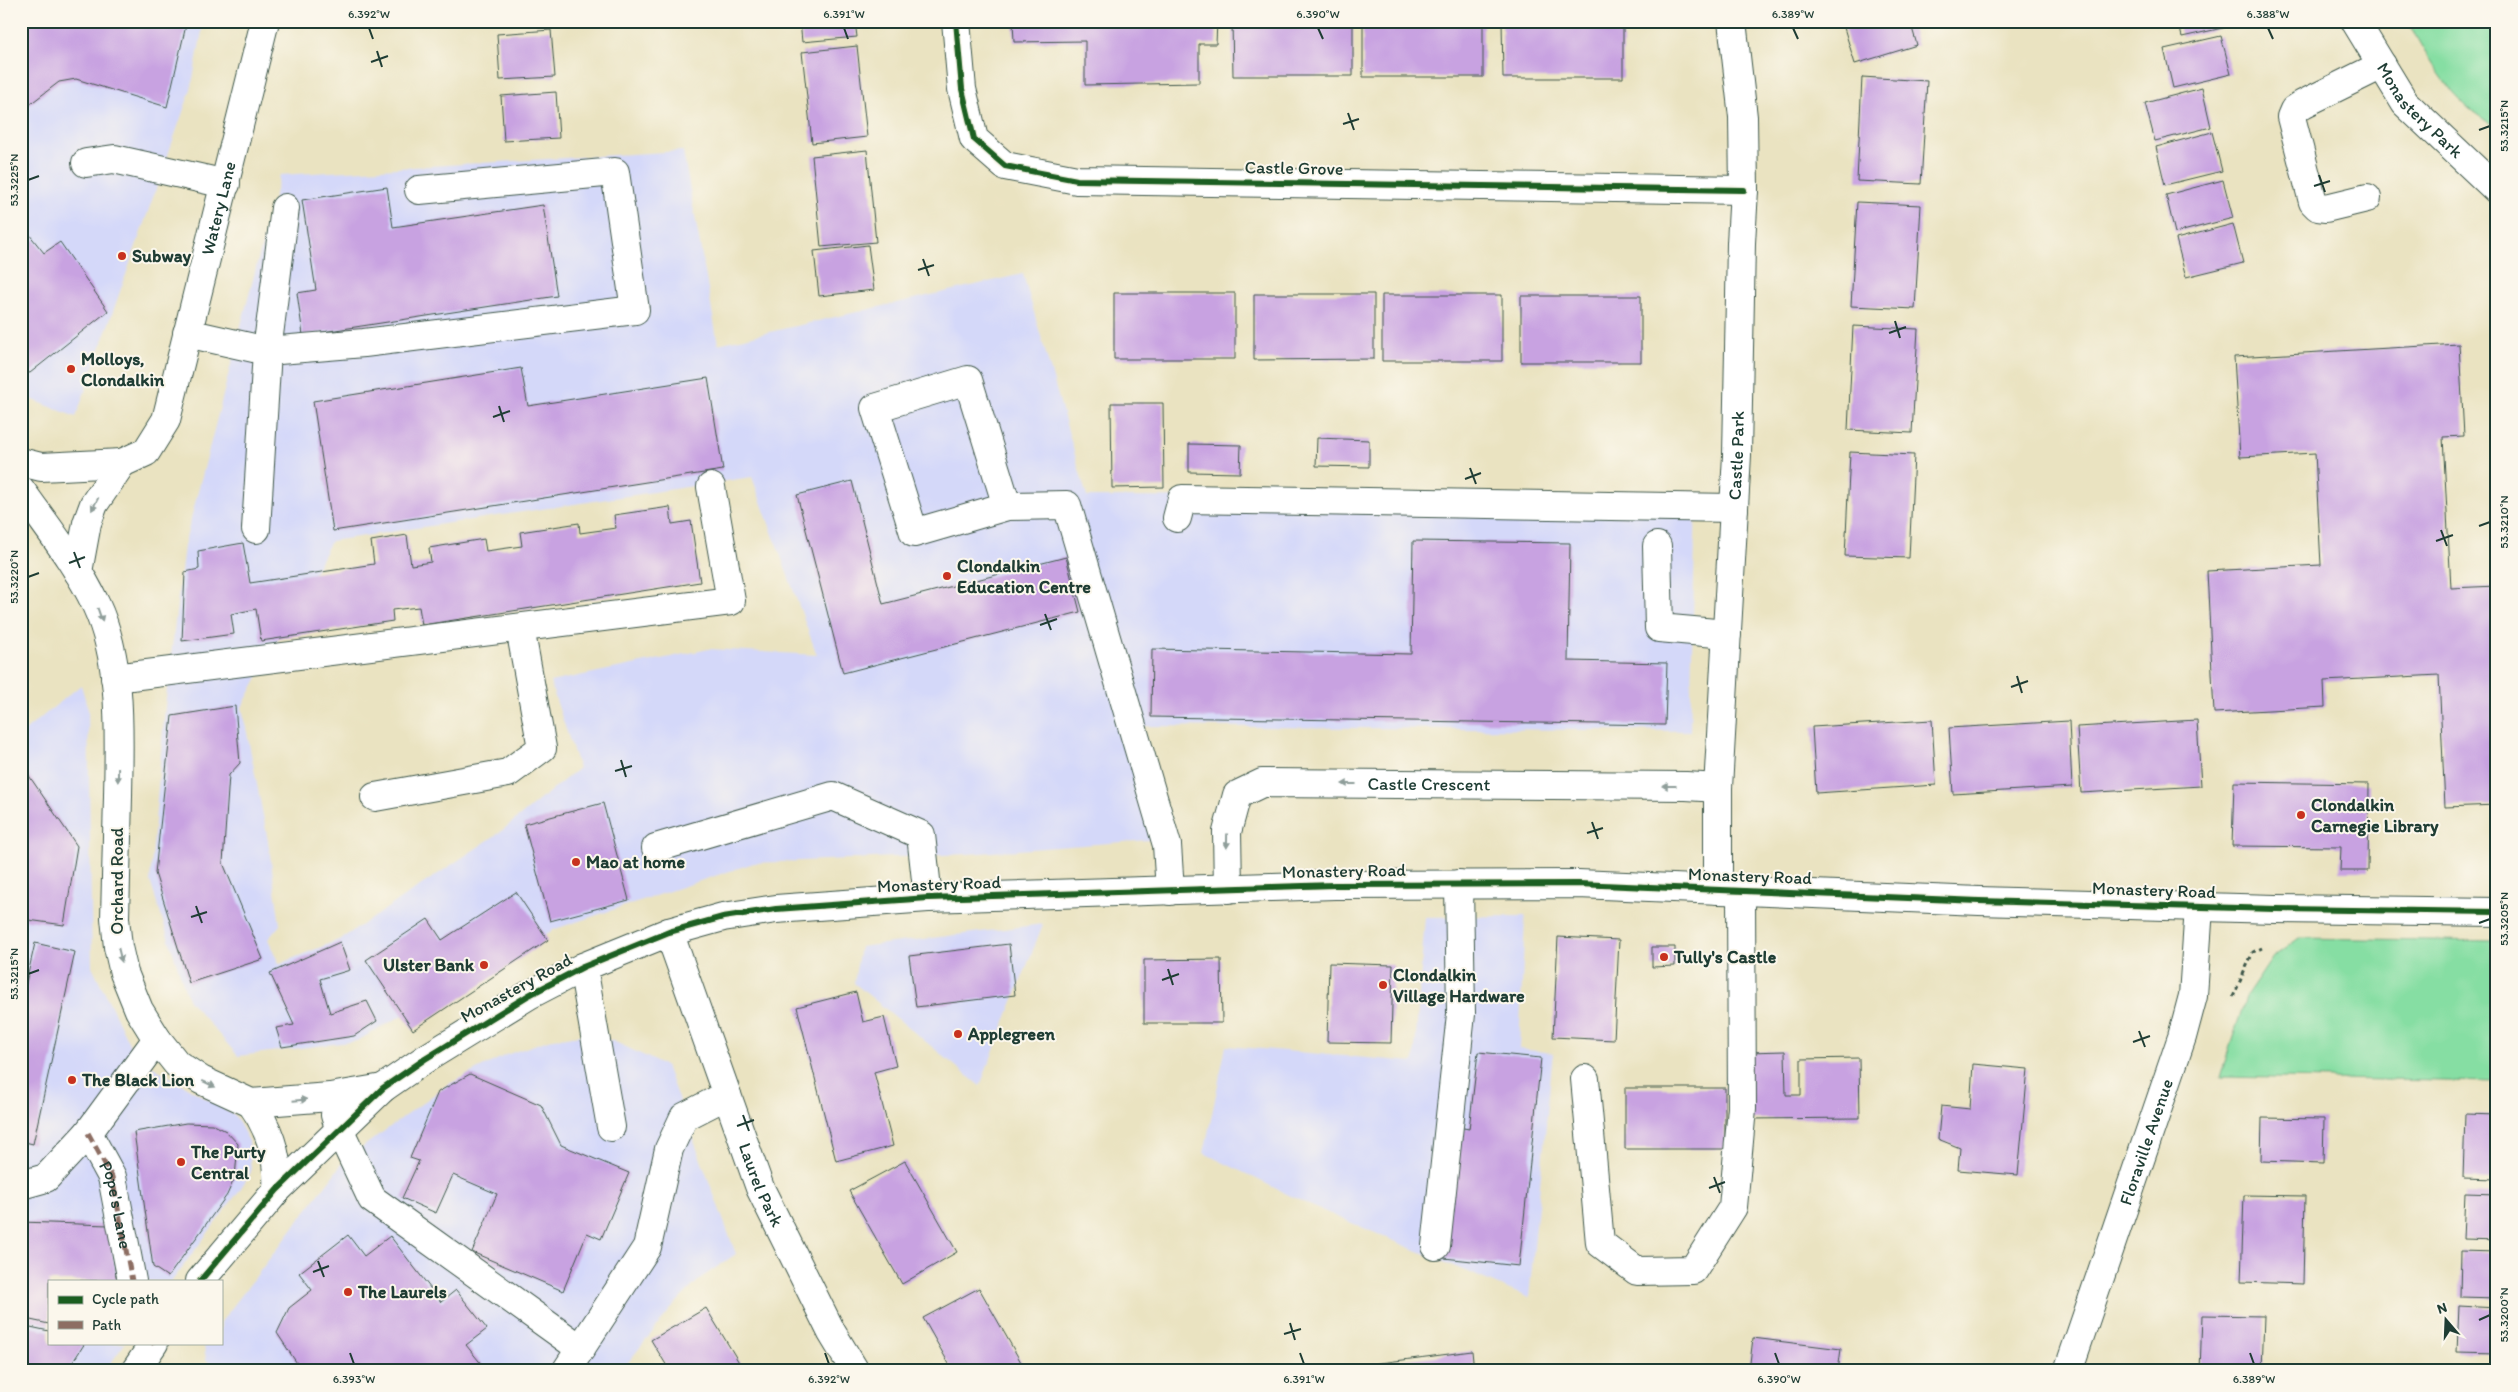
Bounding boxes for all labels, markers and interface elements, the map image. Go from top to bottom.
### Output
text: 6.392°W [348,7,390,21]
text: 6.391°W [823,7,865,21]
text: 6.390°W [1296,7,1340,21]
text: 6.389°W [1772,7,1814,21]
text: 6.388°W [2247,7,2289,21]
street label: Monastery Park [2372,58,2468,163]
text: 53.3215°N [2497,100,2511,152]
text: 53.3225°N [7,154,21,206]
street label: Castle Grove [1244,156,1344,180]
street label: Watery Lane [196,159,241,257]
place label: Subway [132,245,192,267]
marker: Subway [116,250,128,262]
place label: Molloys, Clondalkin [81,348,165,391]
marker: Molloys, Clondalkin [65,363,77,375]
street label: Castle Park [1723,411,1749,501]
text: 53.3210°N [2497,495,2511,549]
one-way arrow [91,496,99,511]
text: 53.3220°N [7,550,21,604]
place label: Clondalkin Education Centre [957,555,1091,598]
marker: Clondalkin Education Centre [941,570,953,582]
one-way arrow [96,608,104,623]
one-way arrow [114,768,122,784]
street label: Castle Crescent [1368,773,1491,796]
one-way arrow [1341,779,1357,787]
one-way arrow [1661,782,1677,790]
place label: Clondalkin Carnegie Library [2311,794,2439,837]
marker: Clondalkin Carnegie Library [2295,809,2307,821]
street label: Orchard Road [106,827,128,935]
one-way arrow [1223,833,1231,849]
place label: Mao at home [586,851,685,873]
marker: Mao at home [570,856,582,868]
street label: Monastery Road [1282,859,1406,883]
street label: Monastery Road [1688,863,1813,889]
street label: Monastery Road [877,871,1002,897]
street label: Monastery Road [2092,877,2217,903]
text: 53.3205°N [2497,892,2511,946]
place label: Tully's Castle [1673,946,1777,968]
one-way arrow [116,947,124,962]
text: 53.3215°N [7,948,21,1000]
street label: Monastery Road [456,948,576,1028]
marker: Tully's Castle [1658,951,1670,963]
place label: Ulster Bank [383,954,475,976]
marker: Ulster Bank [478,959,490,971]
place label: Clondalkin Village Hardware [1393,964,1525,1007]
marker: Clondalkin Village Hardware [1377,979,1389,991]
place label: Applegreen [967,1023,1056,1045]
marker: Applegreen [952,1028,964,1040]
place label: The Black Lion [81,1069,194,1091]
marker: The Black Lion [66,1074,78,1086]
street label: Floraville Avenue [2114,1076,2178,1208]
one-way arrow [202,1080,216,1088]
one-way arrow [292,1096,308,1104]
street label: Laurel Park [734,1140,789,1231]
place label: The Purty Central [190,1141,266,1184]
marker: The Purty Central [175,1156,187,1168]
street label: Pope's Lane [94,1157,137,1251]
legend [48,1280,222,1344]
place label: The Laurels [357,1281,447,1303]
marker: The Laurels [342,1286,354,1298]
text: 53.3200°N [2497,1287,2511,1343]
text: Cycle path [92,1290,159,1308]
north arrow [2420,1294,2470,1344]
text: N [2435,1299,2449,1318]
text: Path [92,1316,121,1334]
text: 6.393°W [333,1372,375,1386]
text: 6.392°W [808,1372,850,1386]
text: 6.391°W [1283,1372,1325,1386]
text: 6.390°W [1757,1372,1801,1386]
text: 6.389°W [2233,1372,2275,1386]

